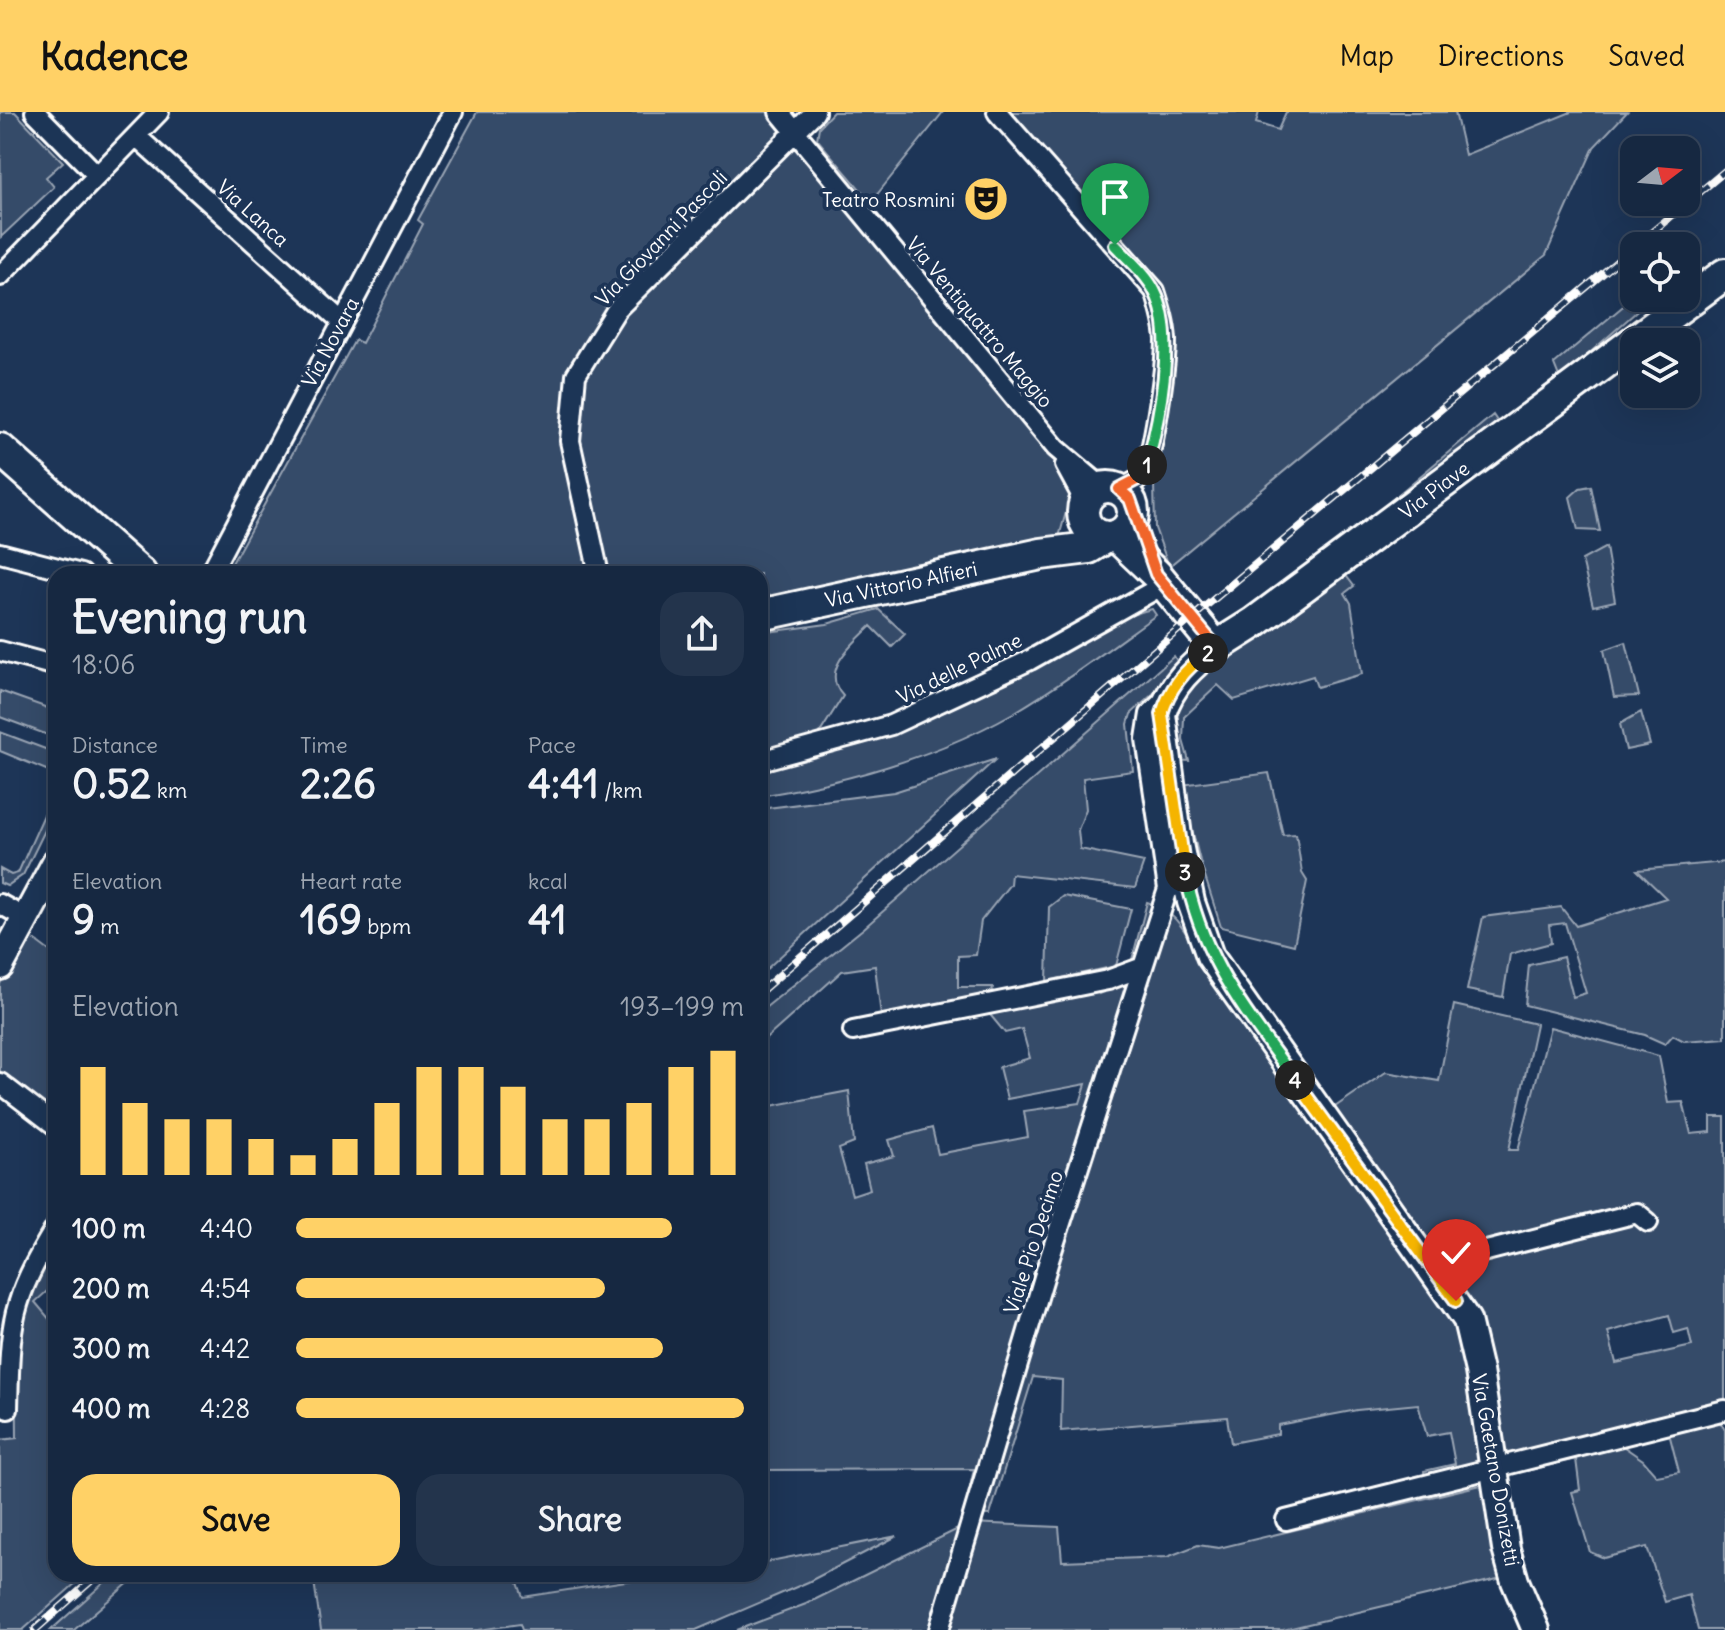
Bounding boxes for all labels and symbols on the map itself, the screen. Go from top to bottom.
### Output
north arrow [1620,136,1700,216]
pin [1081,163,1149,245]
street label: Via Giovanni Pascoli [590,165,732,311]
street label: Via Lanca [212,174,294,252]
theatre icon: Teatro Rosmini [962,175,1010,223]
place label: Teatro Rosmini [822,187,955,212]
street label: Via Ventiquattro Maggio [901,232,1059,412]
street label: Via Novara [296,293,364,391]
pin: 1 [1127,445,1167,485]
street label: Via Piave [1394,455,1474,525]
street label: Via Vittorio Alfieri [822,556,980,612]
street label: Via delle Palme [892,627,1026,709]
pin: 2 [1188,633,1228,673]
pin: 3 [1165,852,1205,892]
pin: 4 [1275,1060,1315,1100]
street label: Viale Pio Decimo [998,1167,1068,1317]
pin [1422,1219,1490,1301]
street label: Via Gaetano Donizetti [1467,1372,1525,1568]

